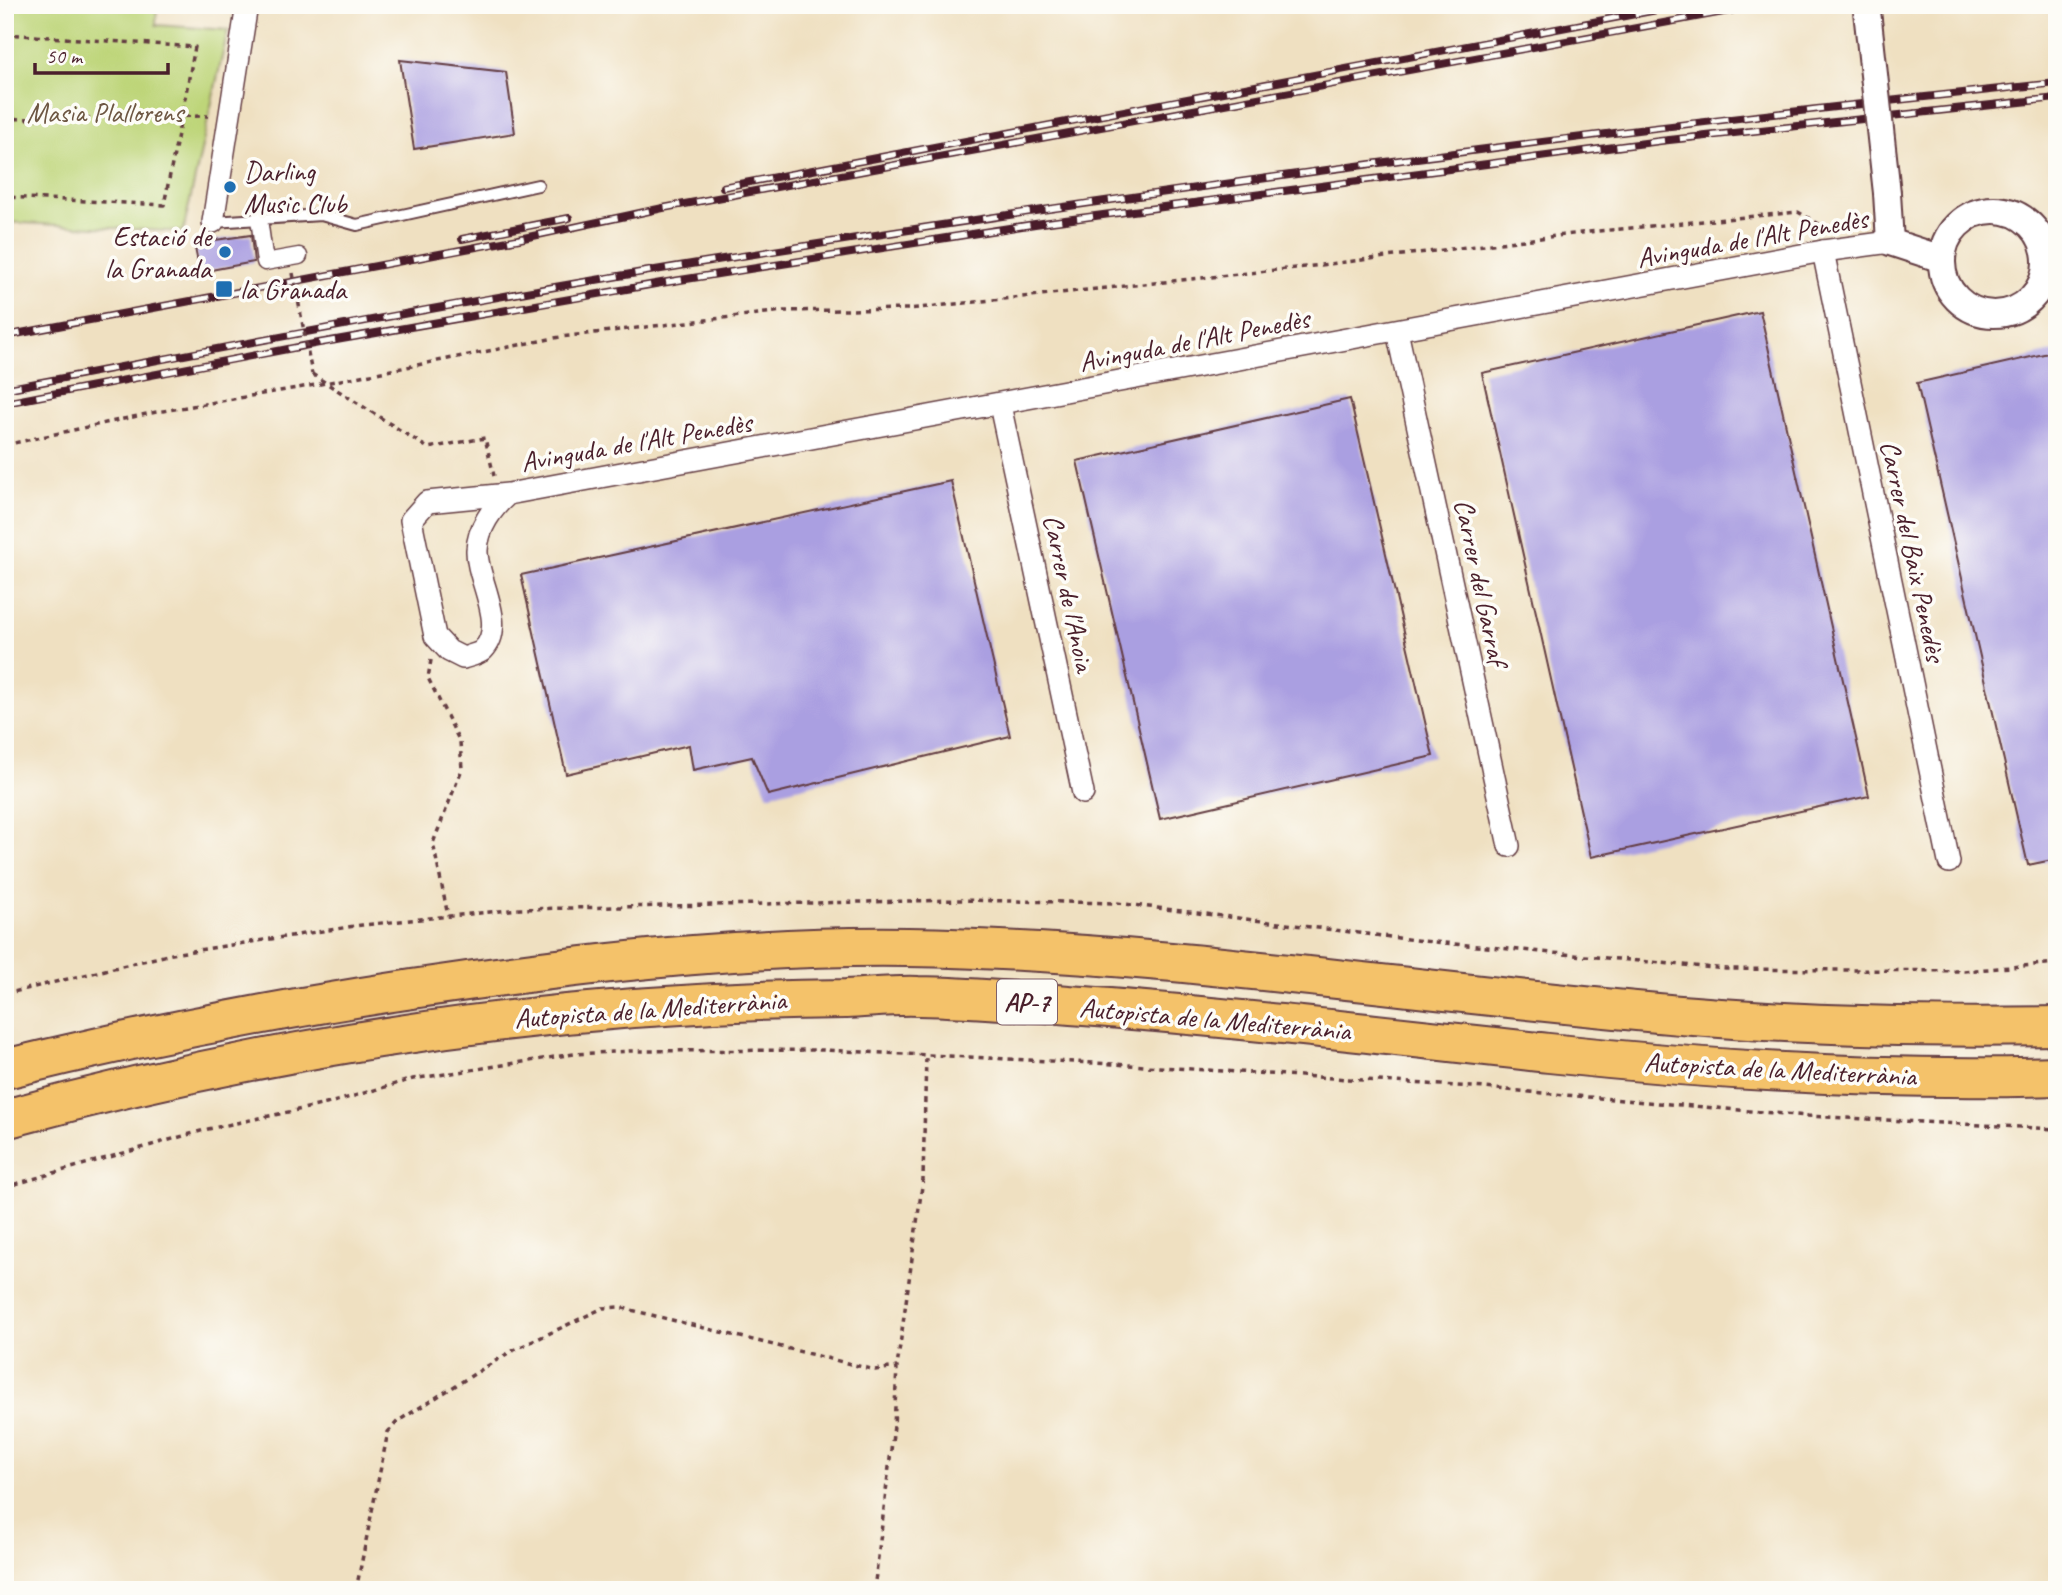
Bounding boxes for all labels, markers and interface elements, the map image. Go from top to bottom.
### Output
scale bar [35,32,168,76]
text: 50 m [46,43,84,69]
park label: Masia Plallorens [27,95,186,130]
place label: Darling Music Club [244,154,348,221]
marker: Darling Music Club [222,179,238,195]
street label: Avinguda de l'Alt Penedès [1634,200,1872,276]
place label: Estació de la Granada [105,219,213,286]
marker: Estació de la Granada [217,244,233,260]
place label: la Granada [240,272,348,307]
marker: la Granada [214,279,234,299]
street label: Avinguda de l'Alt Penedès [1076,300,1314,379]
street label: Avinguda de l'Alt Penedès [518,404,756,480]
street label: Carrer del Baix Penedès [1873,437,1954,667]
street label: Carrer del Garraf [1446,496,1517,674]
street label: Carrer de l'Anoia [1035,511,1103,677]
road number: AP-7 [997,979,1057,1024]
street label: Autopista de la Mediterrània [513,982,789,1036]
street label: Autopista de la Mediterrània [1078,990,1354,1048]
street label: Autopista de la Mediterrània [1643,1044,1919,1094]

